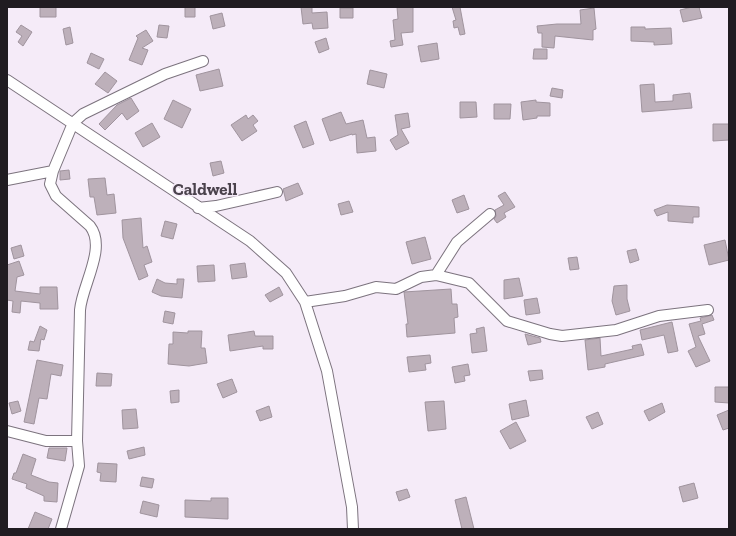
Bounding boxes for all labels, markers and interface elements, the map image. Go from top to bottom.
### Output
district label: Caldwell [173,179,237,199]

